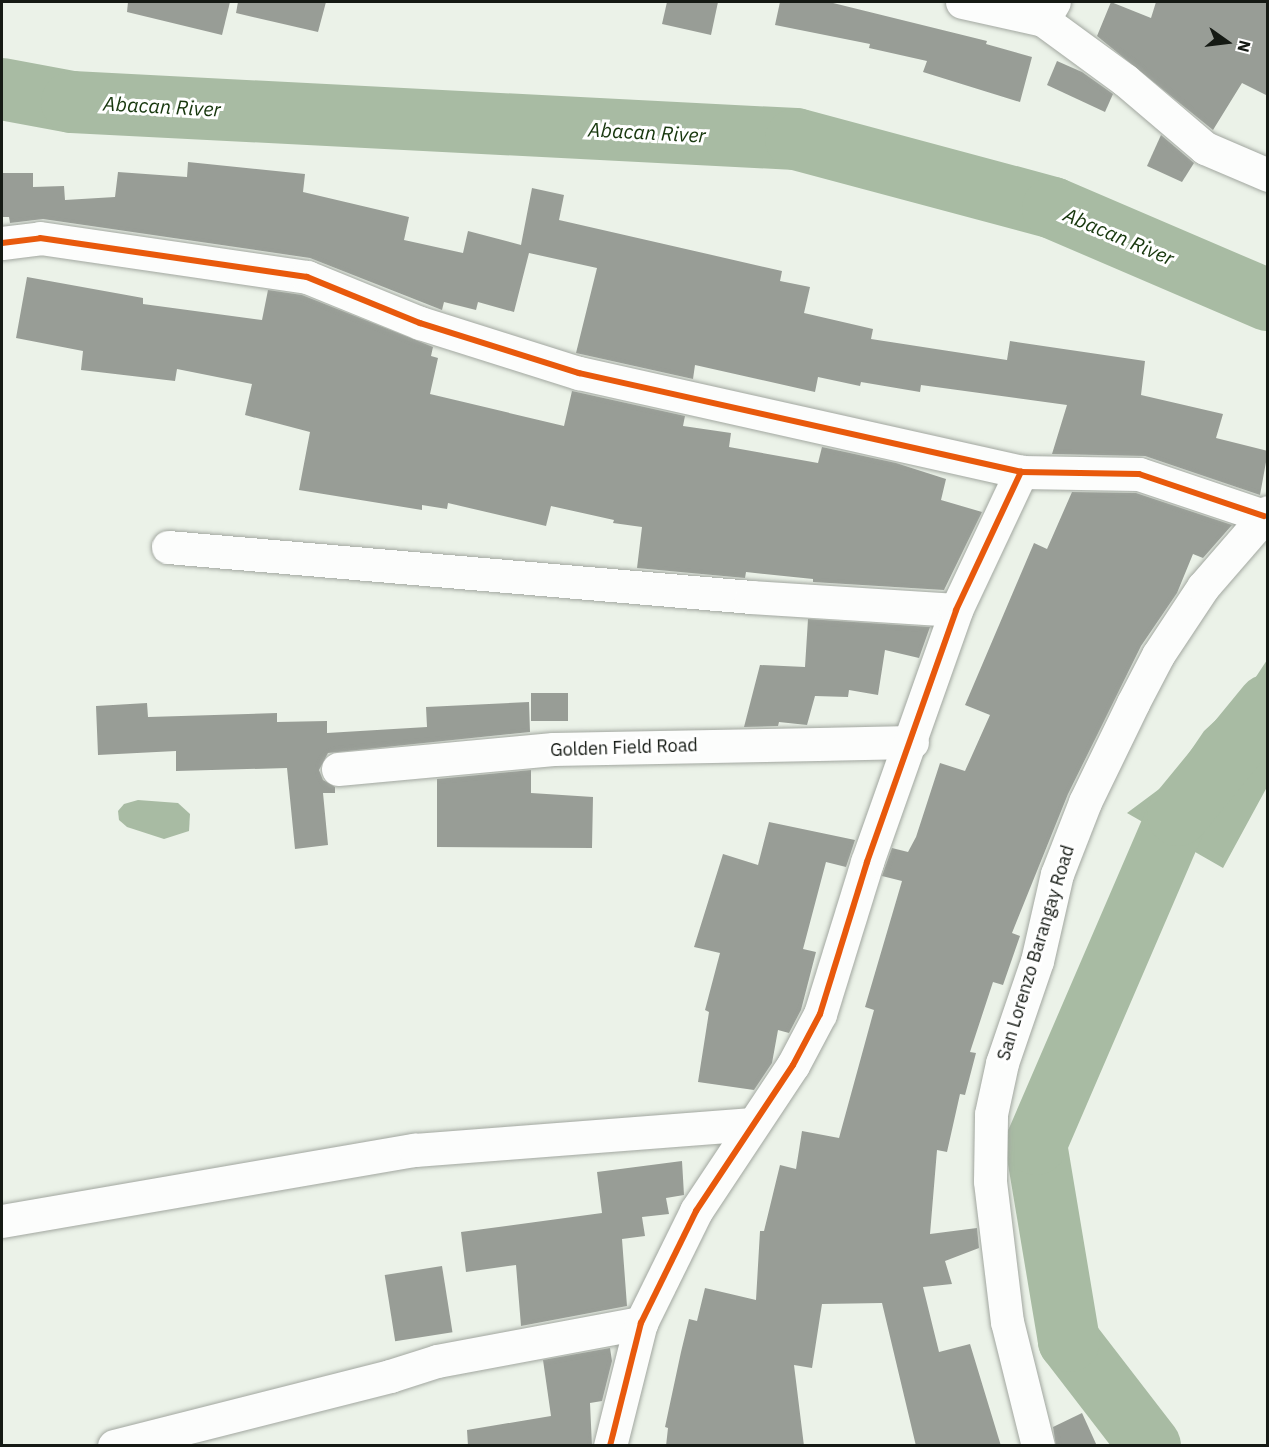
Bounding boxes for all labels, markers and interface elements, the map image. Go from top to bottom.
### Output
north arrow [1197,12,1257,72]
text: N [1233,38,1256,54]
water label: Abacan River [103,91,221,121]
water label: Abacan River [588,117,706,147]
water label: Abacan River [1060,202,1178,270]
street label: Golden Field Road [550,735,698,761]
street label: San Lorenzo Barangay Road [993,843,1079,1063]

